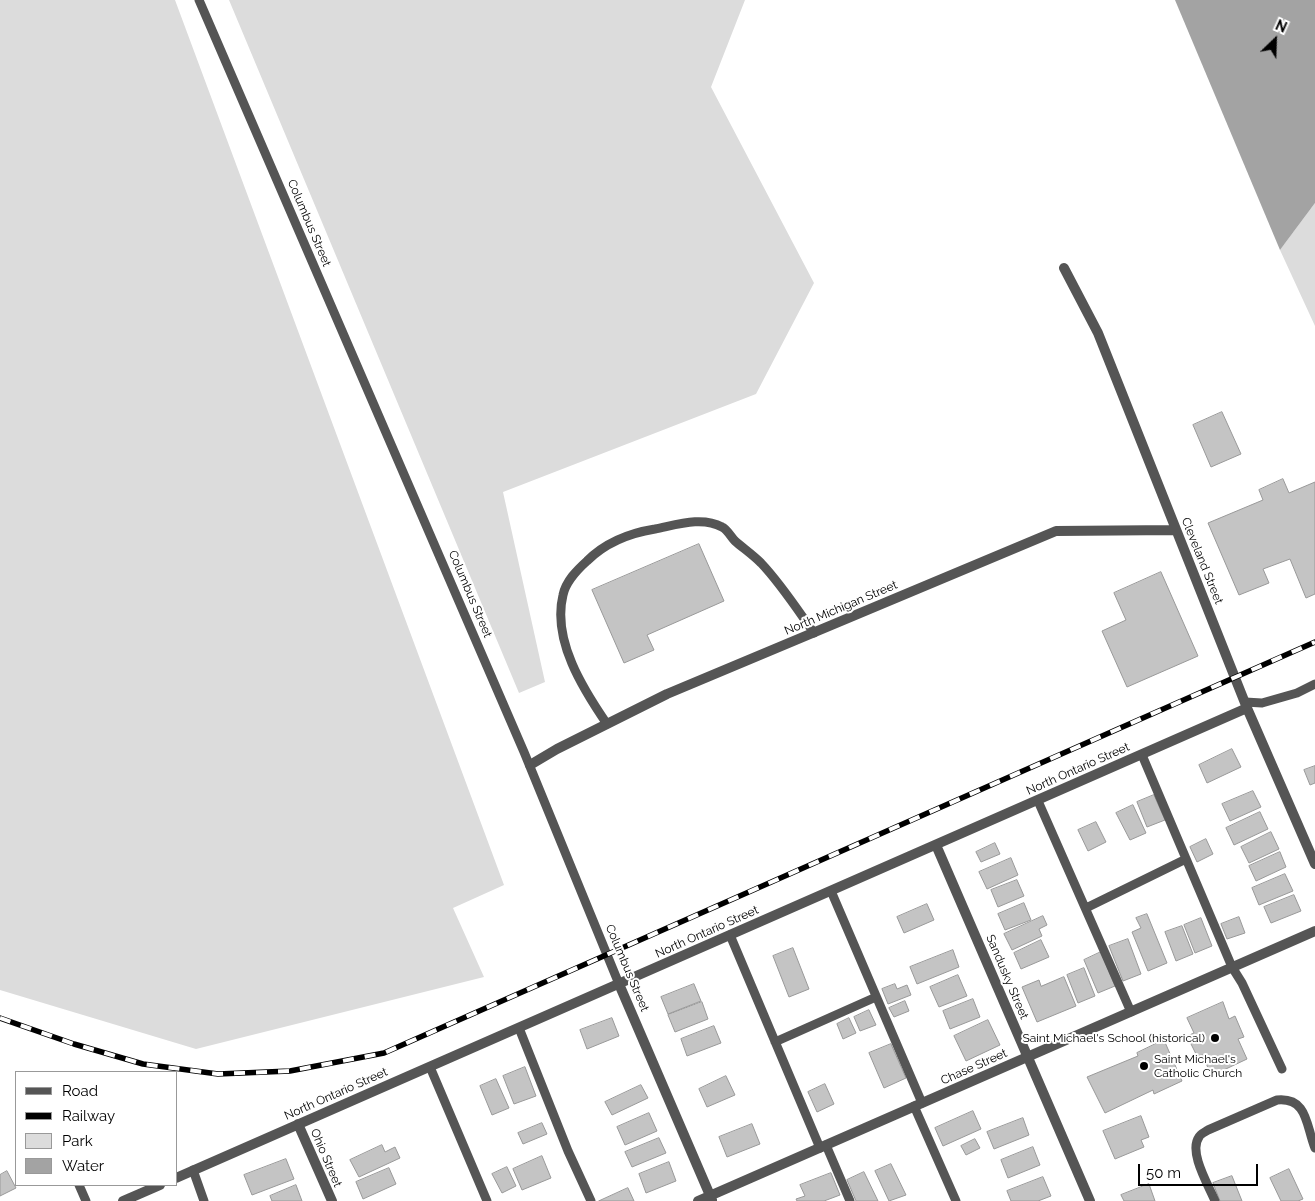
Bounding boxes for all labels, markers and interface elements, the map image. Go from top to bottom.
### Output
north arrow [1250,15,1300,65]
text: N [1273,17,1289,36]
street label: Columbus Street [284,177,334,269]
street label: Cleveland Street [1178,516,1226,606]
street label: Columbus Street [445,548,495,640]
street label: North Michigan Street [782,578,900,638]
street label: North Ontario Street [1024,740,1132,798]
street label: North Ontario Street [653,903,761,961]
street label: Columbus Street [602,922,652,1014]
street label: Sandusky Street [983,933,1031,1021]
place label: Saint Michael's School (historical) [1022,1031,1205,1045]
marker: Saint Michael's School (historical) [1209,1032,1221,1044]
street label: Chase Street [939,1046,1009,1088]
place label: Saint Michael's Catholic Church [1154,1052,1242,1080]
marker: Saint Michael's Catholic Church [1138,1060,1150,1072]
street label: North Ontario Street [282,1065,390,1123]
legend [15,1071,178,1186]
text: Road [62,1082,98,1100]
text: Railway [62,1107,115,1125]
street label: Ohio Street [307,1127,345,1189]
text: Park [62,1132,93,1150]
scale bar [1140,1154,1260,1186]
text: Water [62,1157,104,1175]
text: 50 m [1146,1164,1181,1182]

